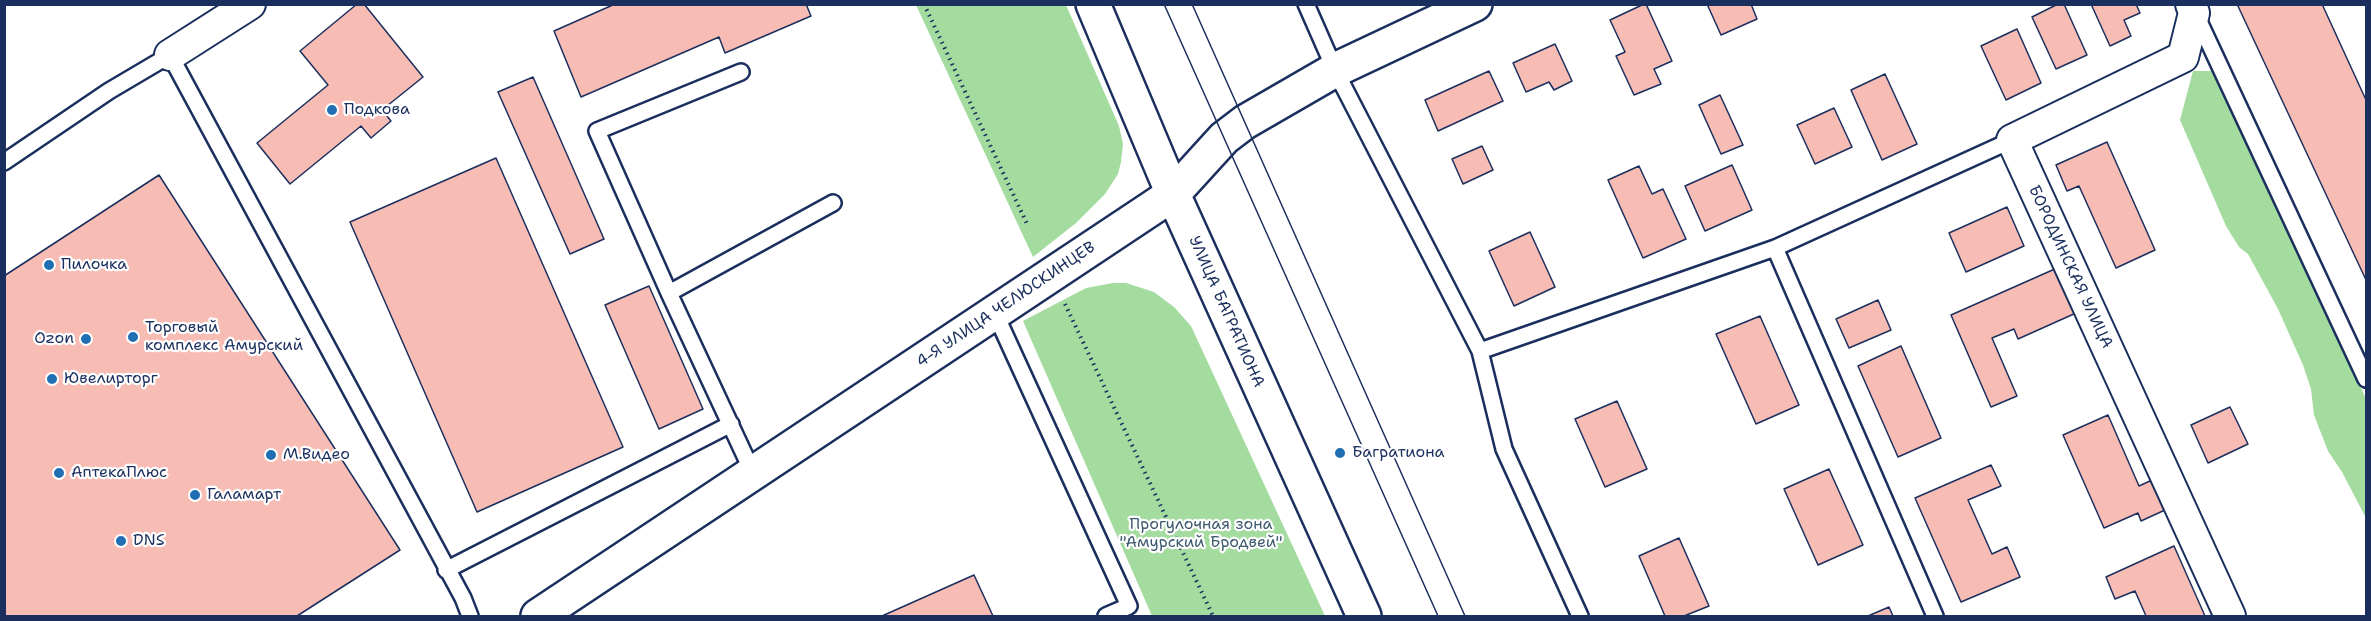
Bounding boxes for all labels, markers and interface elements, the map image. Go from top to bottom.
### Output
place label: Подкова [344,100,410,120]
marker: Подкова [325,103,339,117]
street label: БОРОДИНСКАЯ УЛИЦА [2024,182,2116,352]
street label: УЛИЦА БАГРАТИОНА [1184,233,1268,391]
street label: 4-Я УЛИЦА ЧЕЛЮСКИНЦЕВ [913,238,1099,372]
place label: Пилочка [61,255,127,275]
marker: Пилочка [42,258,56,272]
place label: Торговый комплекс Амурский [145,318,303,356]
place label: Ozon [34,329,74,349]
marker: Торговый комплекс Амурский [126,330,140,344]
marker: Ozon [79,332,93,346]
place label: Ювелирторг [64,369,158,389]
marker: Ювелирторг [45,372,59,386]
place label: Багратиона [1352,443,1445,463]
place label: М.Видео [283,445,350,465]
marker: Багратиона [1333,446,1347,460]
marker: М.Видео [264,448,278,462]
place label: АптекаПлюс [71,463,167,483]
marker: АптекаПлюс [52,466,66,480]
place label: Галамарт [207,485,281,505]
marker: Галамарт [188,488,202,502]
park label: Прогулочная зона "Амурский Бродвей" [1120,515,1282,553]
place label: DNS [133,531,165,551]
marker: DNS [114,534,128,548]

